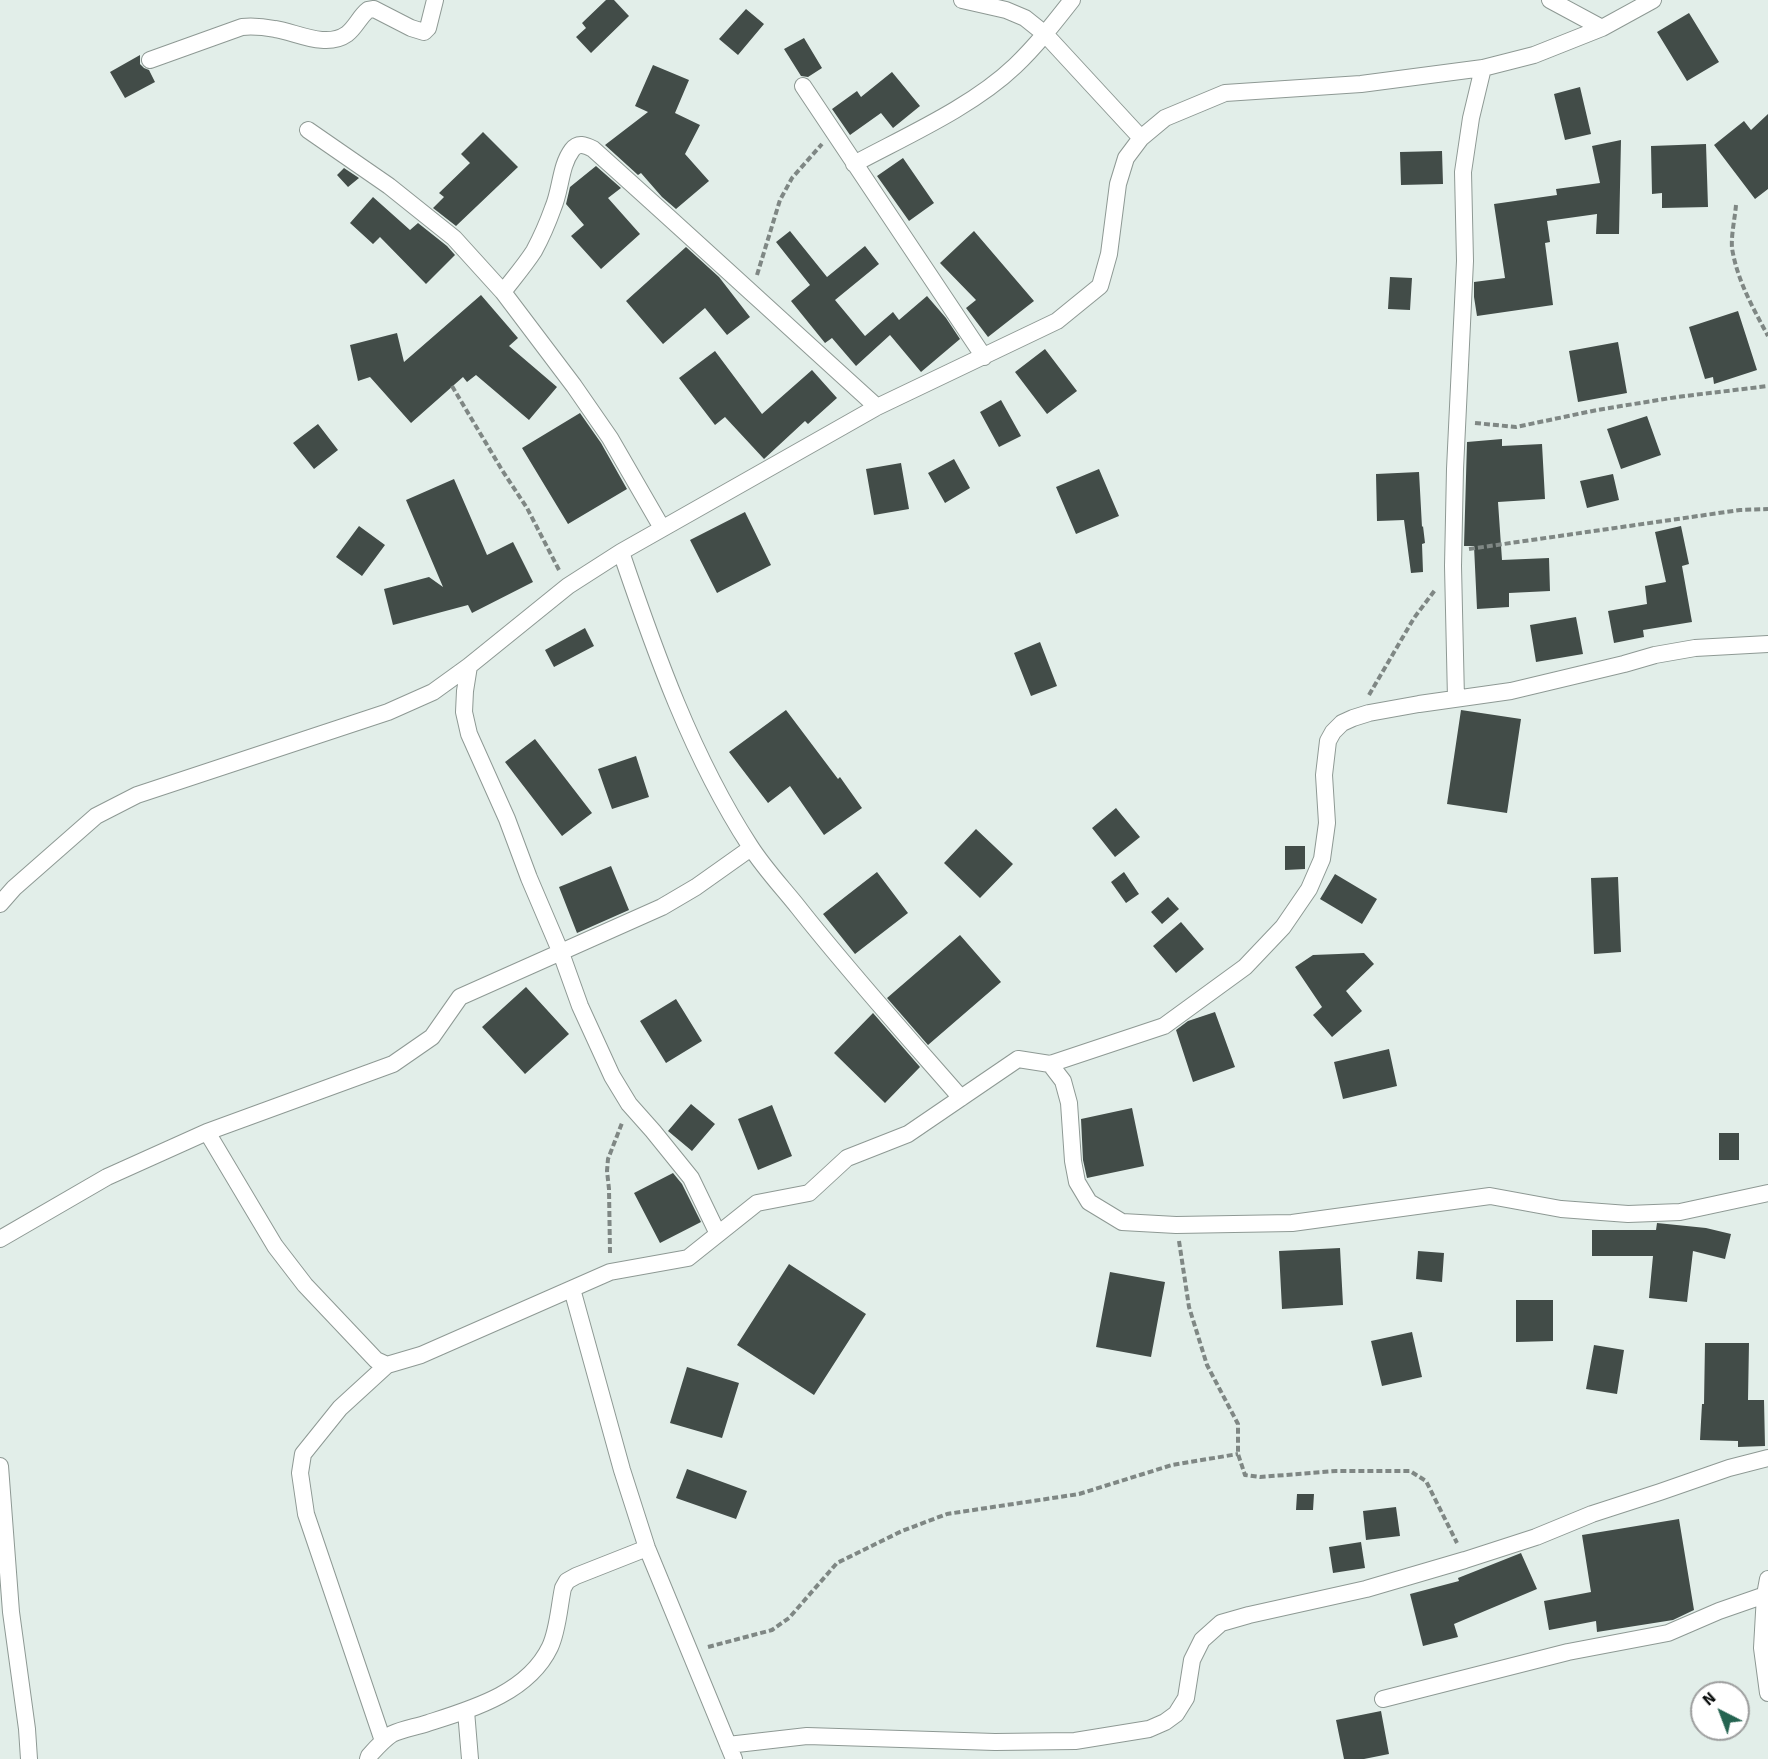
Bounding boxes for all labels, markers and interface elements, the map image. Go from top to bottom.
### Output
north arrow [1690,1681,1750,1741]
text: N [1698,1688,1720,1710]

